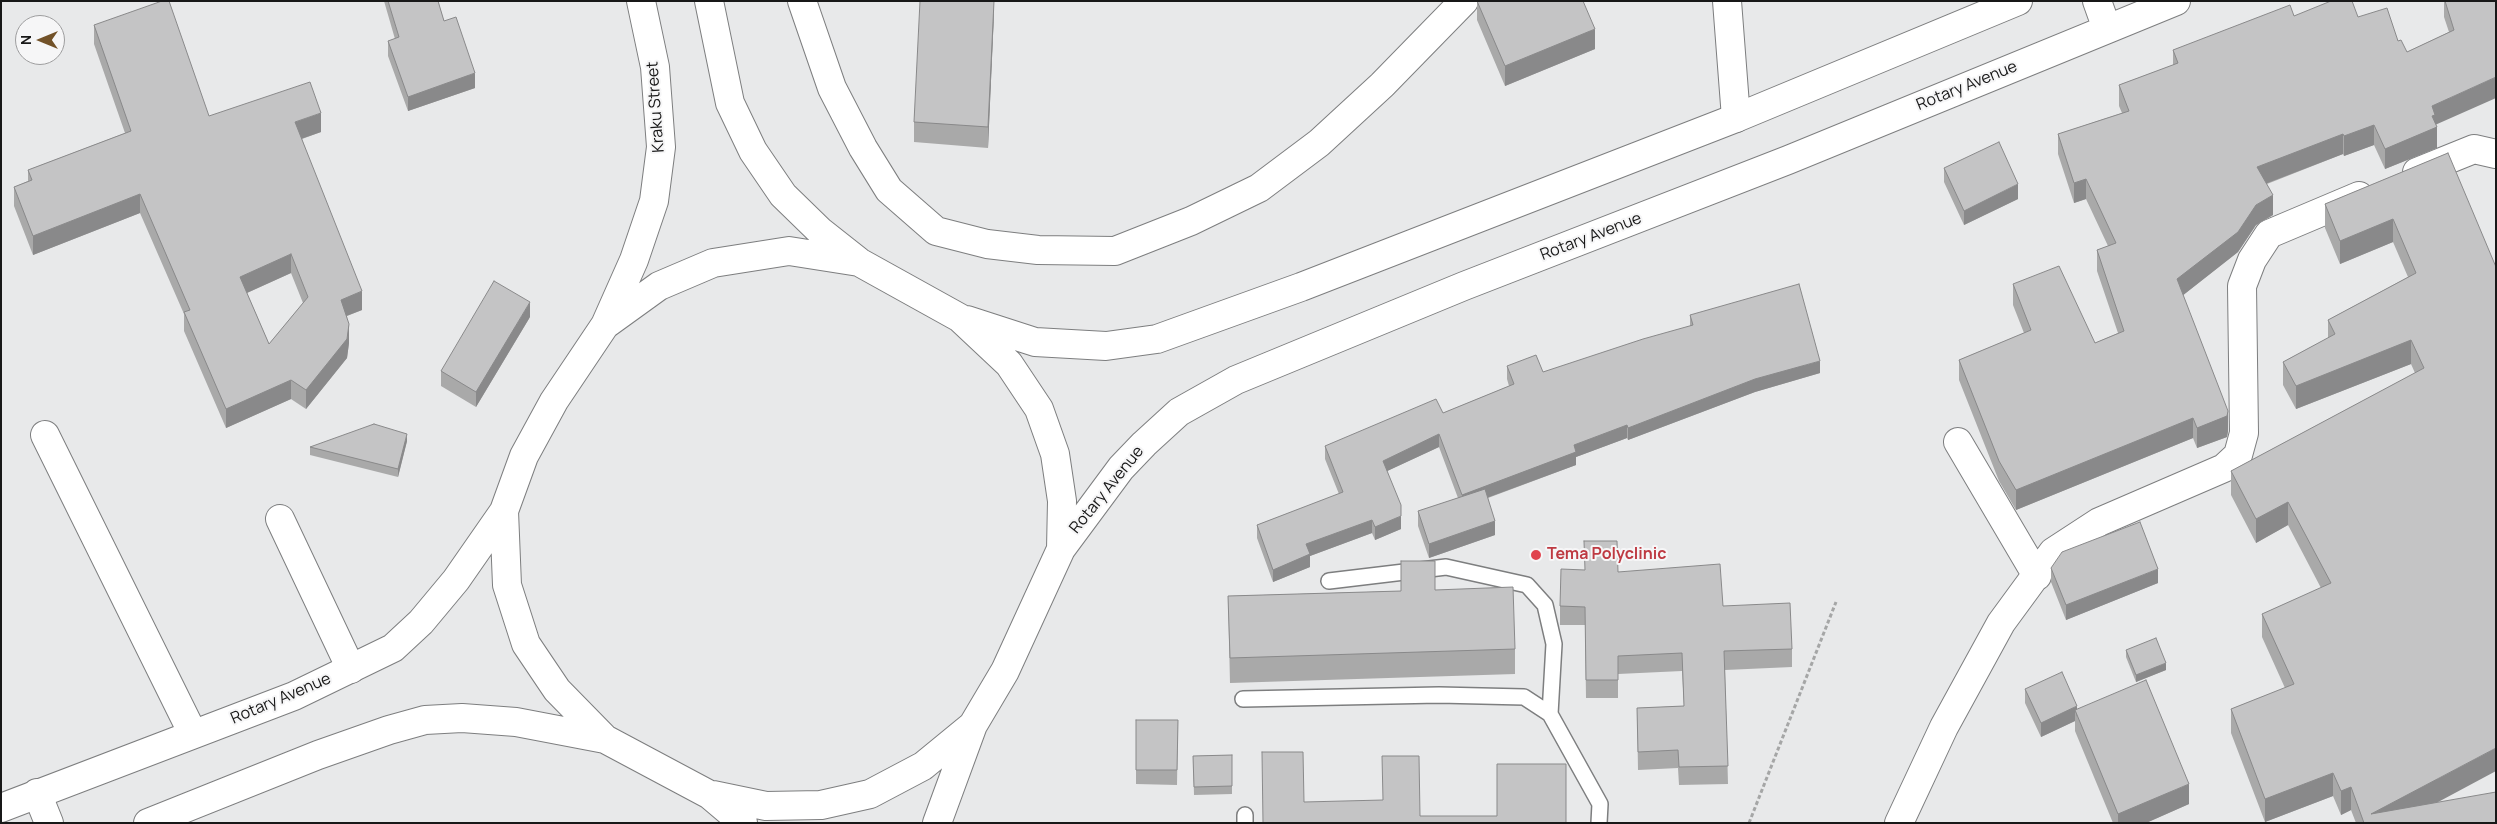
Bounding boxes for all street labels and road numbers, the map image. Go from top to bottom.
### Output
street label: Rotary Avenue [1914,57,2020,115]
street label: Kraku Street [643,61,669,153]
street label: Rotary Avenue [1538,209,1644,265]
street label: Rotary Avenue [1066,442,1148,538]
street label: Rotary Avenue [228,669,334,729]

